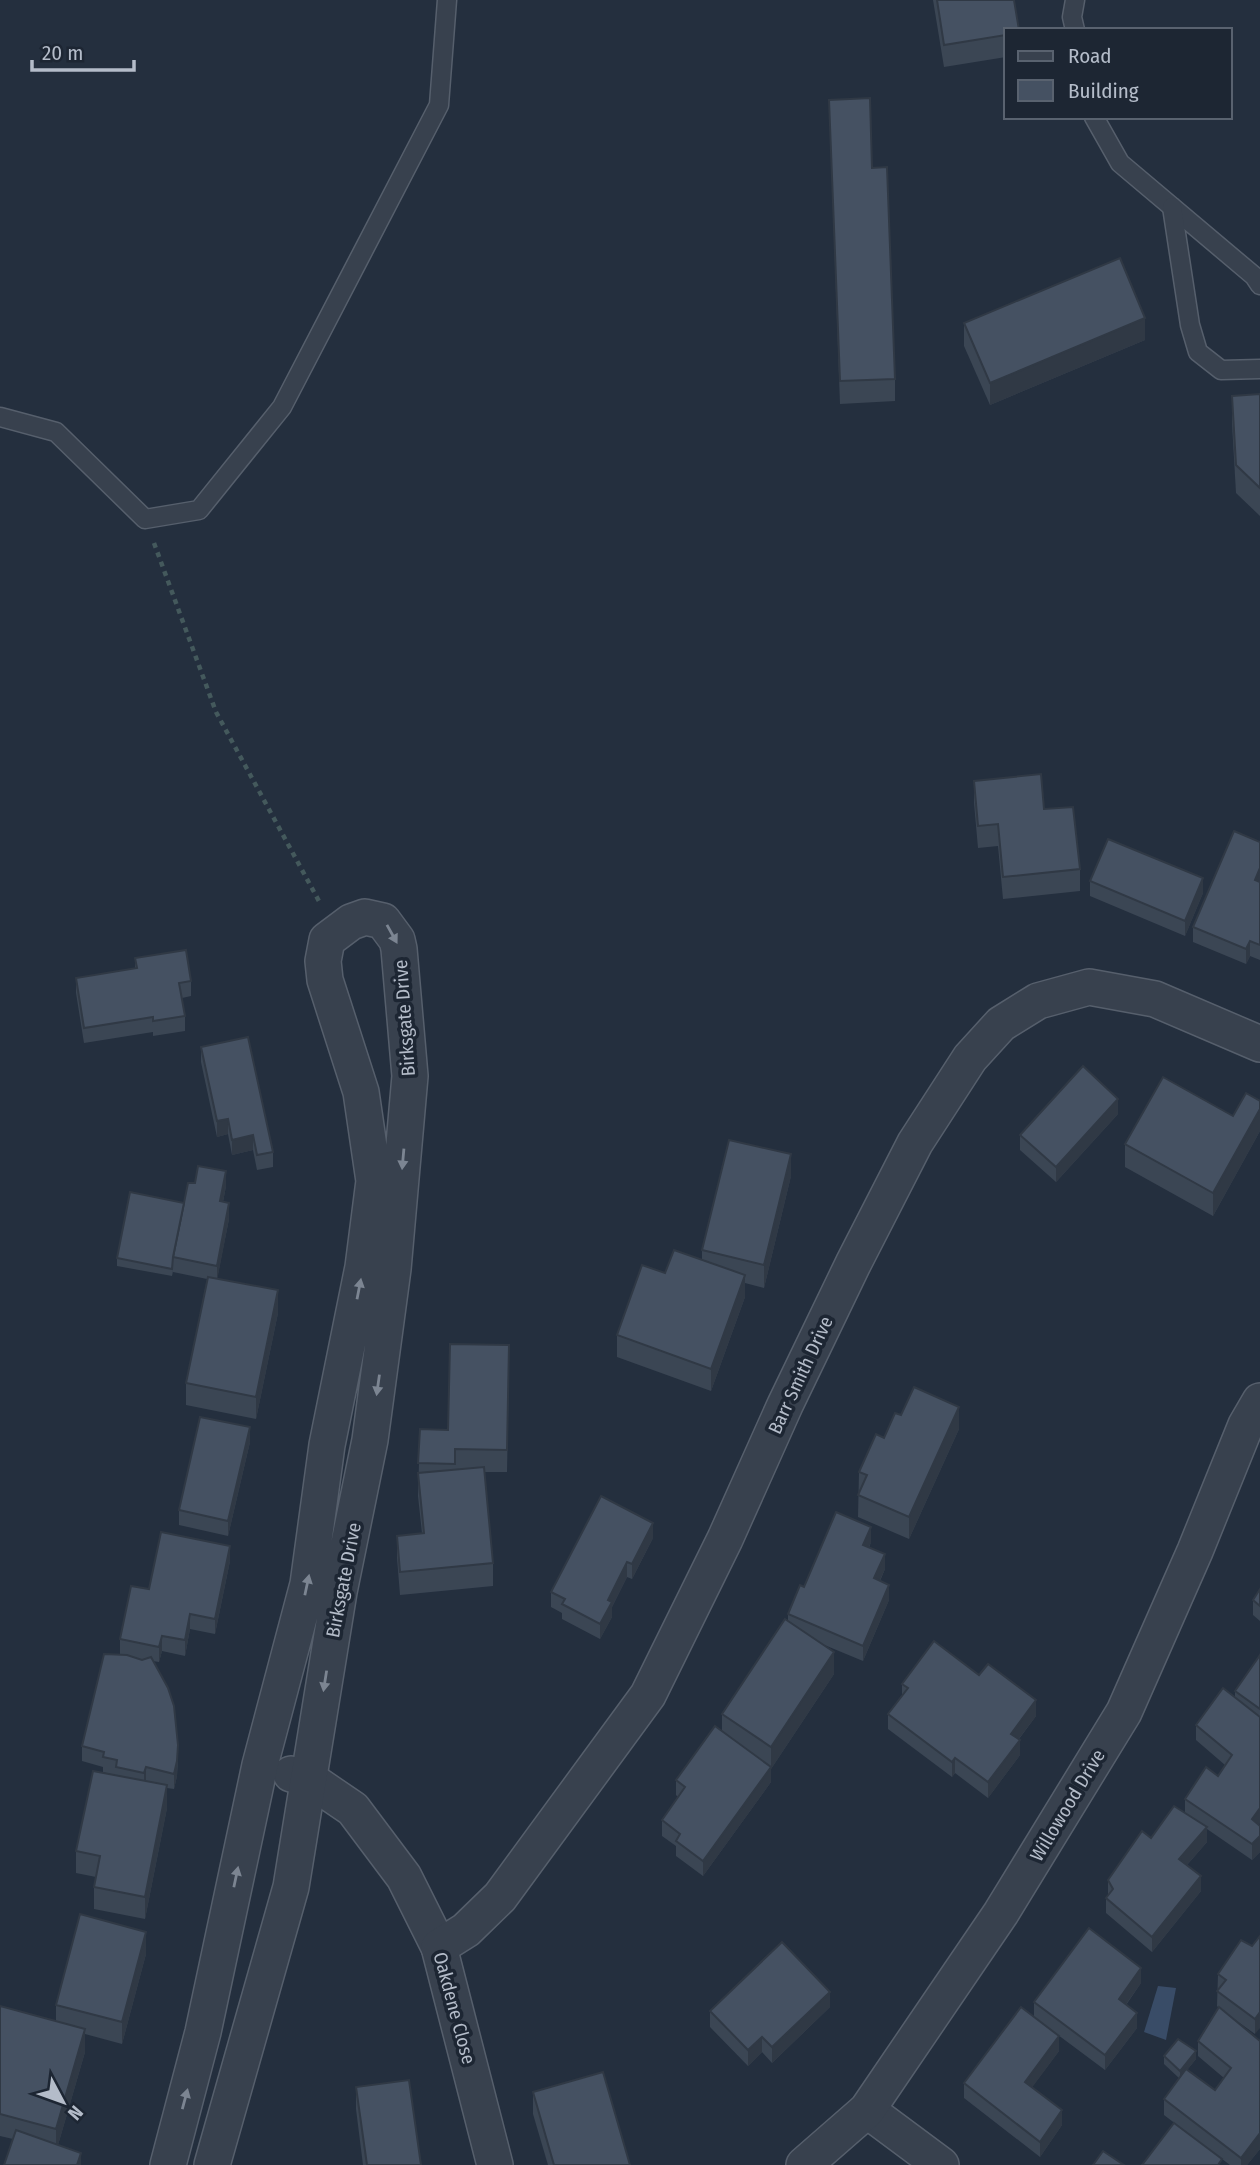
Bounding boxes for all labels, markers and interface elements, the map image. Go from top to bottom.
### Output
scale bar [32,28,133,72]
legend [1004,28,1232,119]
text: 20 m [42,40,83,66]
text: Road [1068,43,1112,69]
text: Building [1068,78,1139,104]
one-way arrow [386,925,398,944]
street label: Birksgate Drive [389,959,420,1077]
one-way arrow [397,1148,408,1170]
one-way arrow [353,1278,364,1300]
street label: Barr Smith Drive [763,1313,838,1438]
one-way arrow [372,1374,383,1396]
street label: Birksgate Drive [321,1521,366,1640]
one-way arrow [302,1574,313,1596]
one-way arrow [319,1671,330,1693]
street label: Willowood Drive [1025,1745,1110,1865]
one-way arrow [231,1866,242,1888]
street label: Oakdene Close [429,1950,481,2067]
north arrow [28,2067,98,2137]
one-way arrow [180,2088,191,2110]
text: N [63,2101,88,2125]

